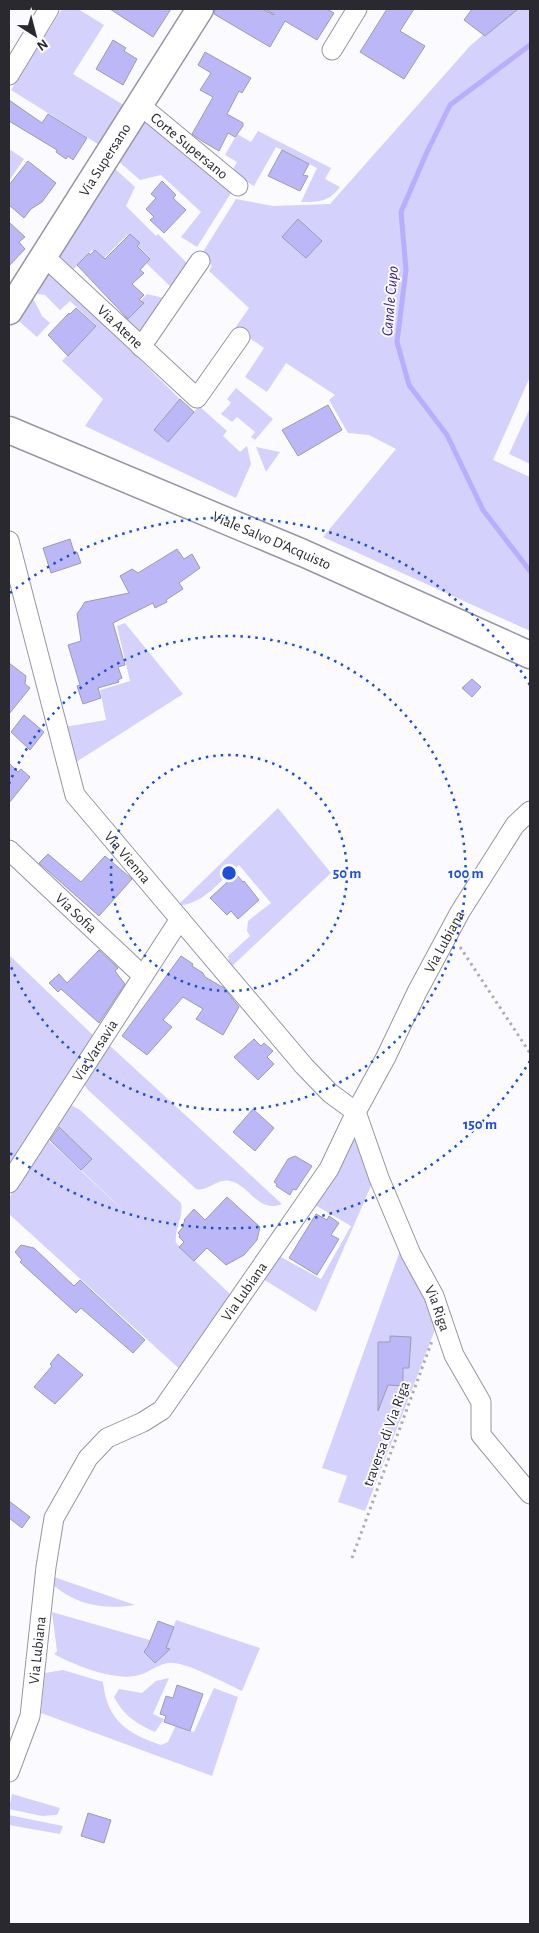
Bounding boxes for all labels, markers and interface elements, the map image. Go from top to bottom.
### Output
north arrow [10,10,60,60]
text: N [34,36,50,53]
street label: Corte Supersano [148,110,230,182]
street label: Via Supersano [77,121,134,199]
water label: Canale Cupo [379,265,402,337]
street label: Via Atene [94,303,146,352]
street label: Viale Salvo D'Acquisto [210,509,333,573]
street label: Via Vienna [101,829,153,887]
centre of rings [220,864,238,882]
text: 50 m [333,866,361,881]
text: 100 m [448,866,484,881]
street label: Via Sofia [52,891,99,936]
street label: Via Lubiana [422,908,467,975]
street label: Via Varsavia [70,1017,121,1084]
text: 150 m [463,1117,497,1132]
street label: Via Lubiana [219,1259,270,1324]
street label: Via Riga [422,1283,452,1333]
street label: traversa di Via Riga [361,1380,412,1489]
street label: Via Lubiana [26,1615,49,1685]

